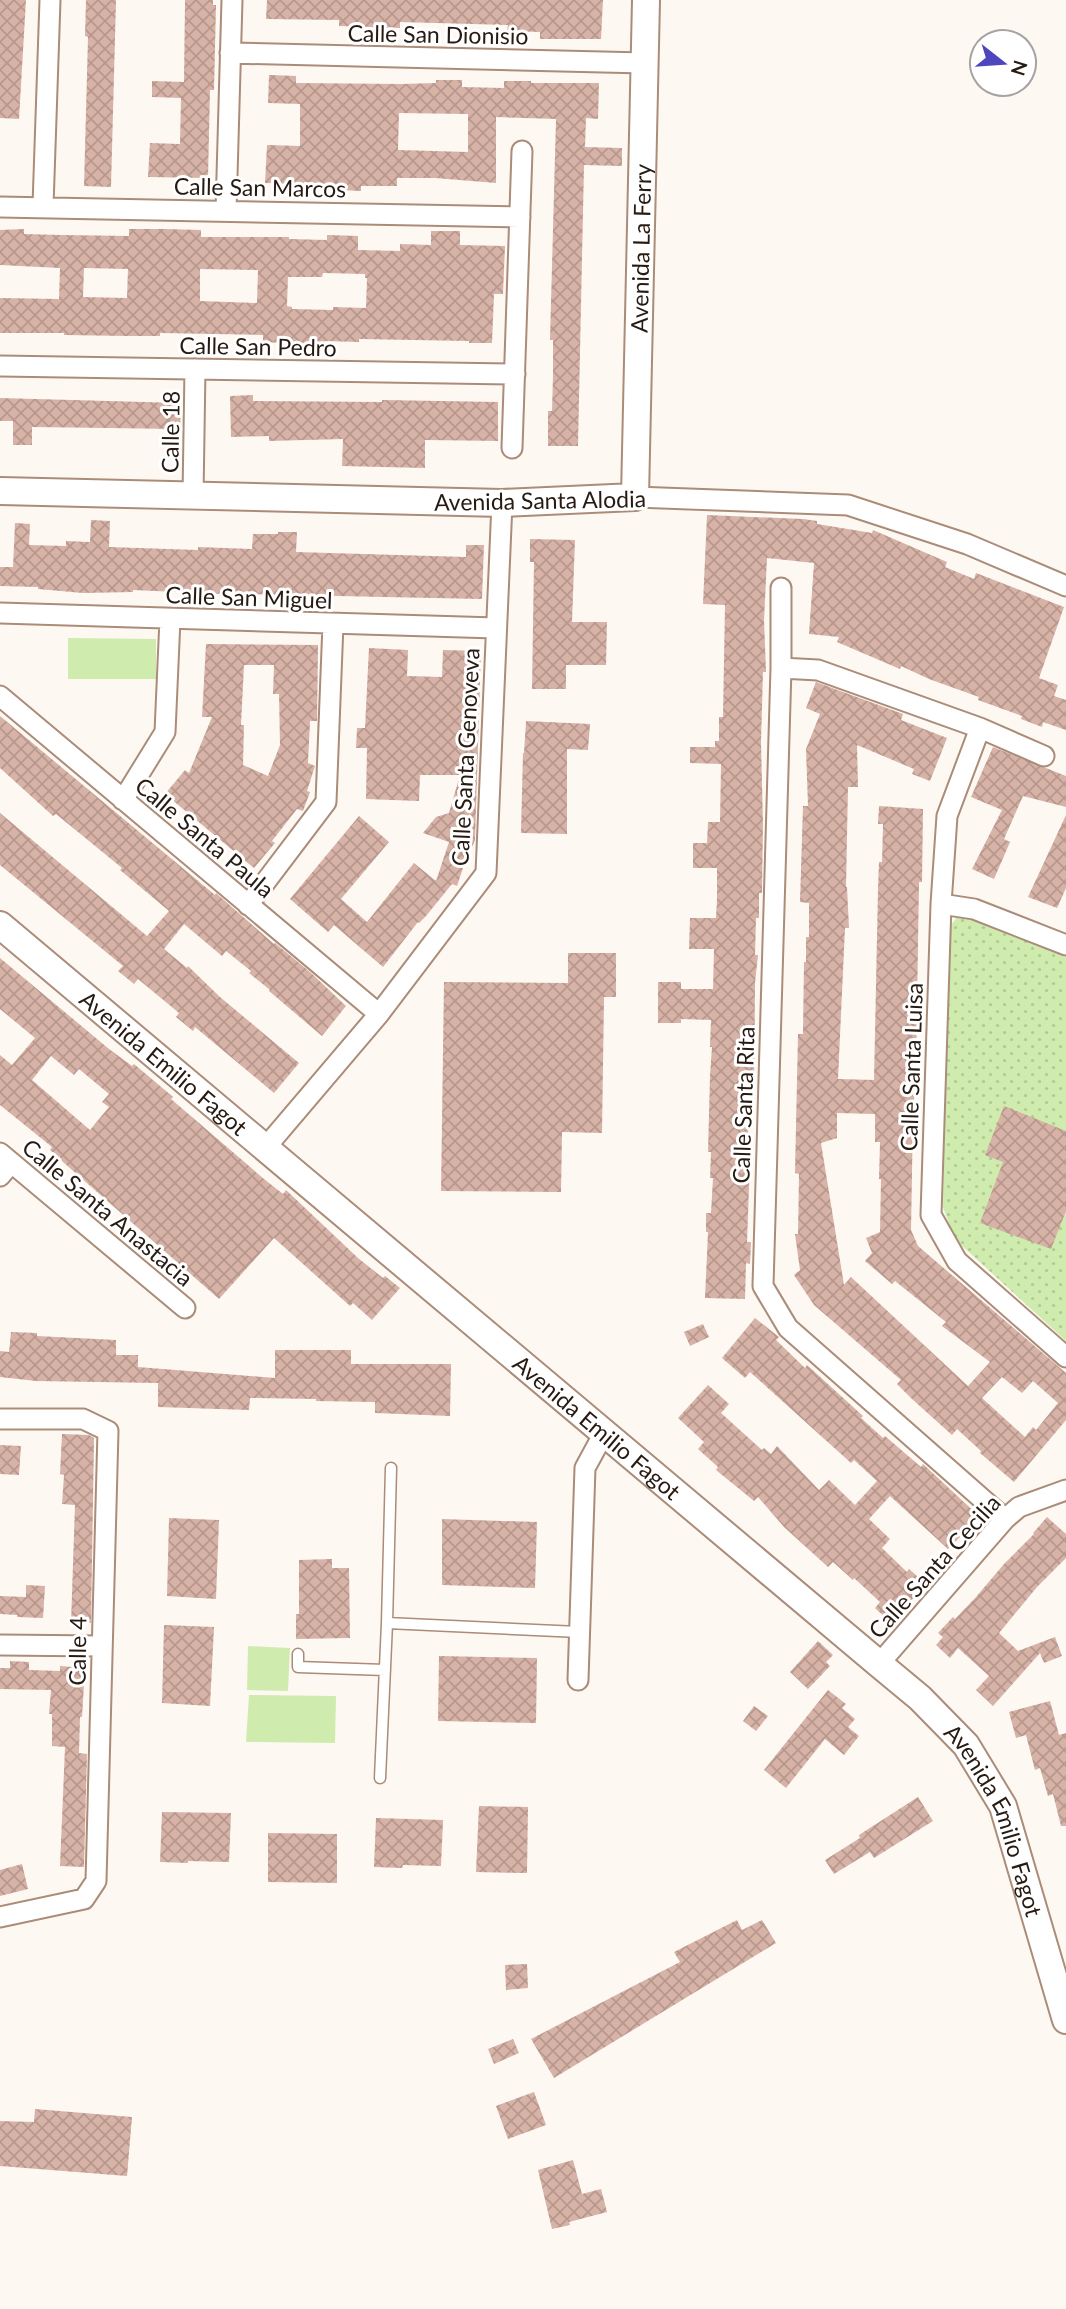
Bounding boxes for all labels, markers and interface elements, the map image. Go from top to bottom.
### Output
street label: Calle San Dionisio [347,18,529,50]
north arrow [968,28,1038,98]
text: N [1007,58,1033,78]
street label: Avenida La Ferry [625,163,656,333]
street label: Calle San Marcos [174,171,346,203]
street label: Calle San Pedro [179,331,337,361]
street label: Calle 18 [155,391,185,473]
street label: Avenida Santa Alodia [434,484,646,516]
street label: Calle San Miguel [165,580,333,614]
street label: Calle Santa Genoveva [445,647,485,867]
street label: Calle Santa Paula [130,771,280,903]
street label: Calle Santa Luisa [894,982,928,1152]
street label: Avenida Emilio Fagot [74,984,254,1141]
street label: Calle Santa Rita [726,1026,760,1184]
street label: Calle Santa Anastacia [17,1132,199,1292]
street label: Avenida Emilio Fagot [508,1349,687,1506]
street label: Calle Santa Cecilia [862,1488,1006,1644]
street label: Calle 4 [62,1616,92,1686]
street label: Avenida Emilio Fagot [939,1718,1049,1920]

